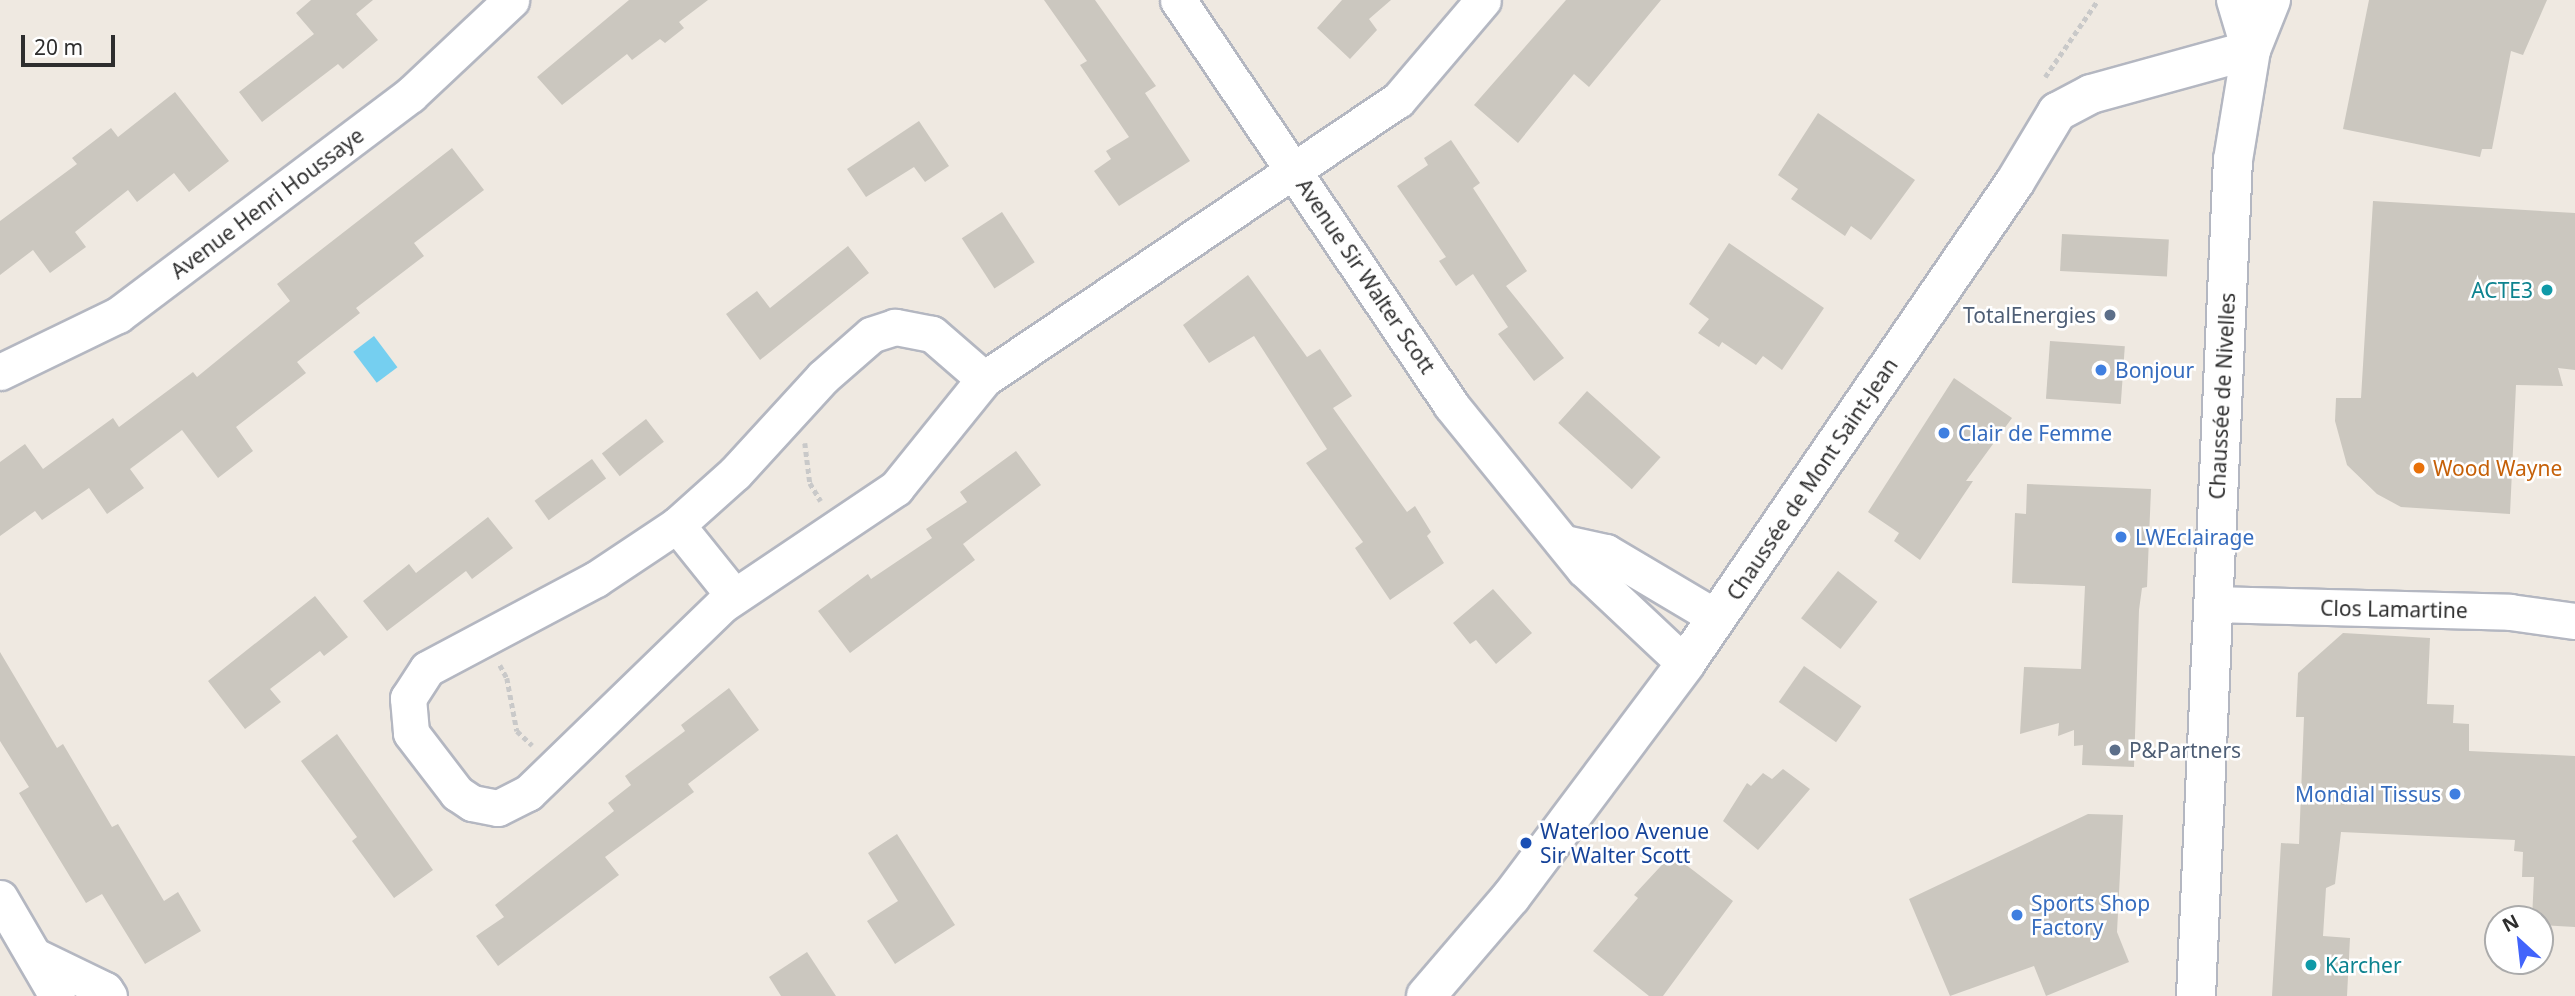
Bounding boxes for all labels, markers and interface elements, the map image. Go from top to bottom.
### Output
scale bar [24,21,119,65]
text: 20 m [34,33,83,61]
street label: Avenue Henri Houssaye [166,122,368,284]
street label: Avenue Sir Walter Scott [1291,174,1441,378]
place label: ACTE3 [2471,277,2533,303]
marker: ACTE3 [2539,282,2555,298]
street label: Chaussée de Nivelles [2204,292,2240,500]
place label: TotalEnergies [1963,302,2096,328]
marker: TotalEnergies [2102,307,2118,323]
street label: Chaussée de Mont Saint-Jean [1721,353,1903,605]
place label: Bonjour [2115,357,2194,383]
marker: Bonjour [2093,362,2109,378]
place label: Clair de Femme [1958,420,2112,446]
marker: Clair de Femme [1936,425,1952,441]
place label: Wood Wayne [2433,455,2562,481]
marker: Wood Wayne [2411,460,2427,476]
place label: LWEclairage [2135,524,2254,550]
marker: LWEclairage [2113,529,2129,545]
street label: Clos Lamartine [2320,595,2468,623]
place label: P&Partners [2129,737,2241,763]
marker: P&Partners [2107,742,2123,758]
place label: Mondial Tissus [2295,781,2441,807]
marker: Mondial Tissus [2447,786,2463,802]
place label: Waterloo Avenue Sir Walter Scott [1540,818,1709,868]
marker: Waterloo Avenue Sir Walter Scott [1518,835,1534,851]
place label: Sports Shop Factory [2031,890,2150,940]
north arrow [2484,905,2554,975]
marker: Sports Shop Factory [2009,907,2025,923]
text: N [2498,908,2523,938]
place label: Karcher [2325,952,2402,978]
marker: Karcher [2303,957,2319,973]

